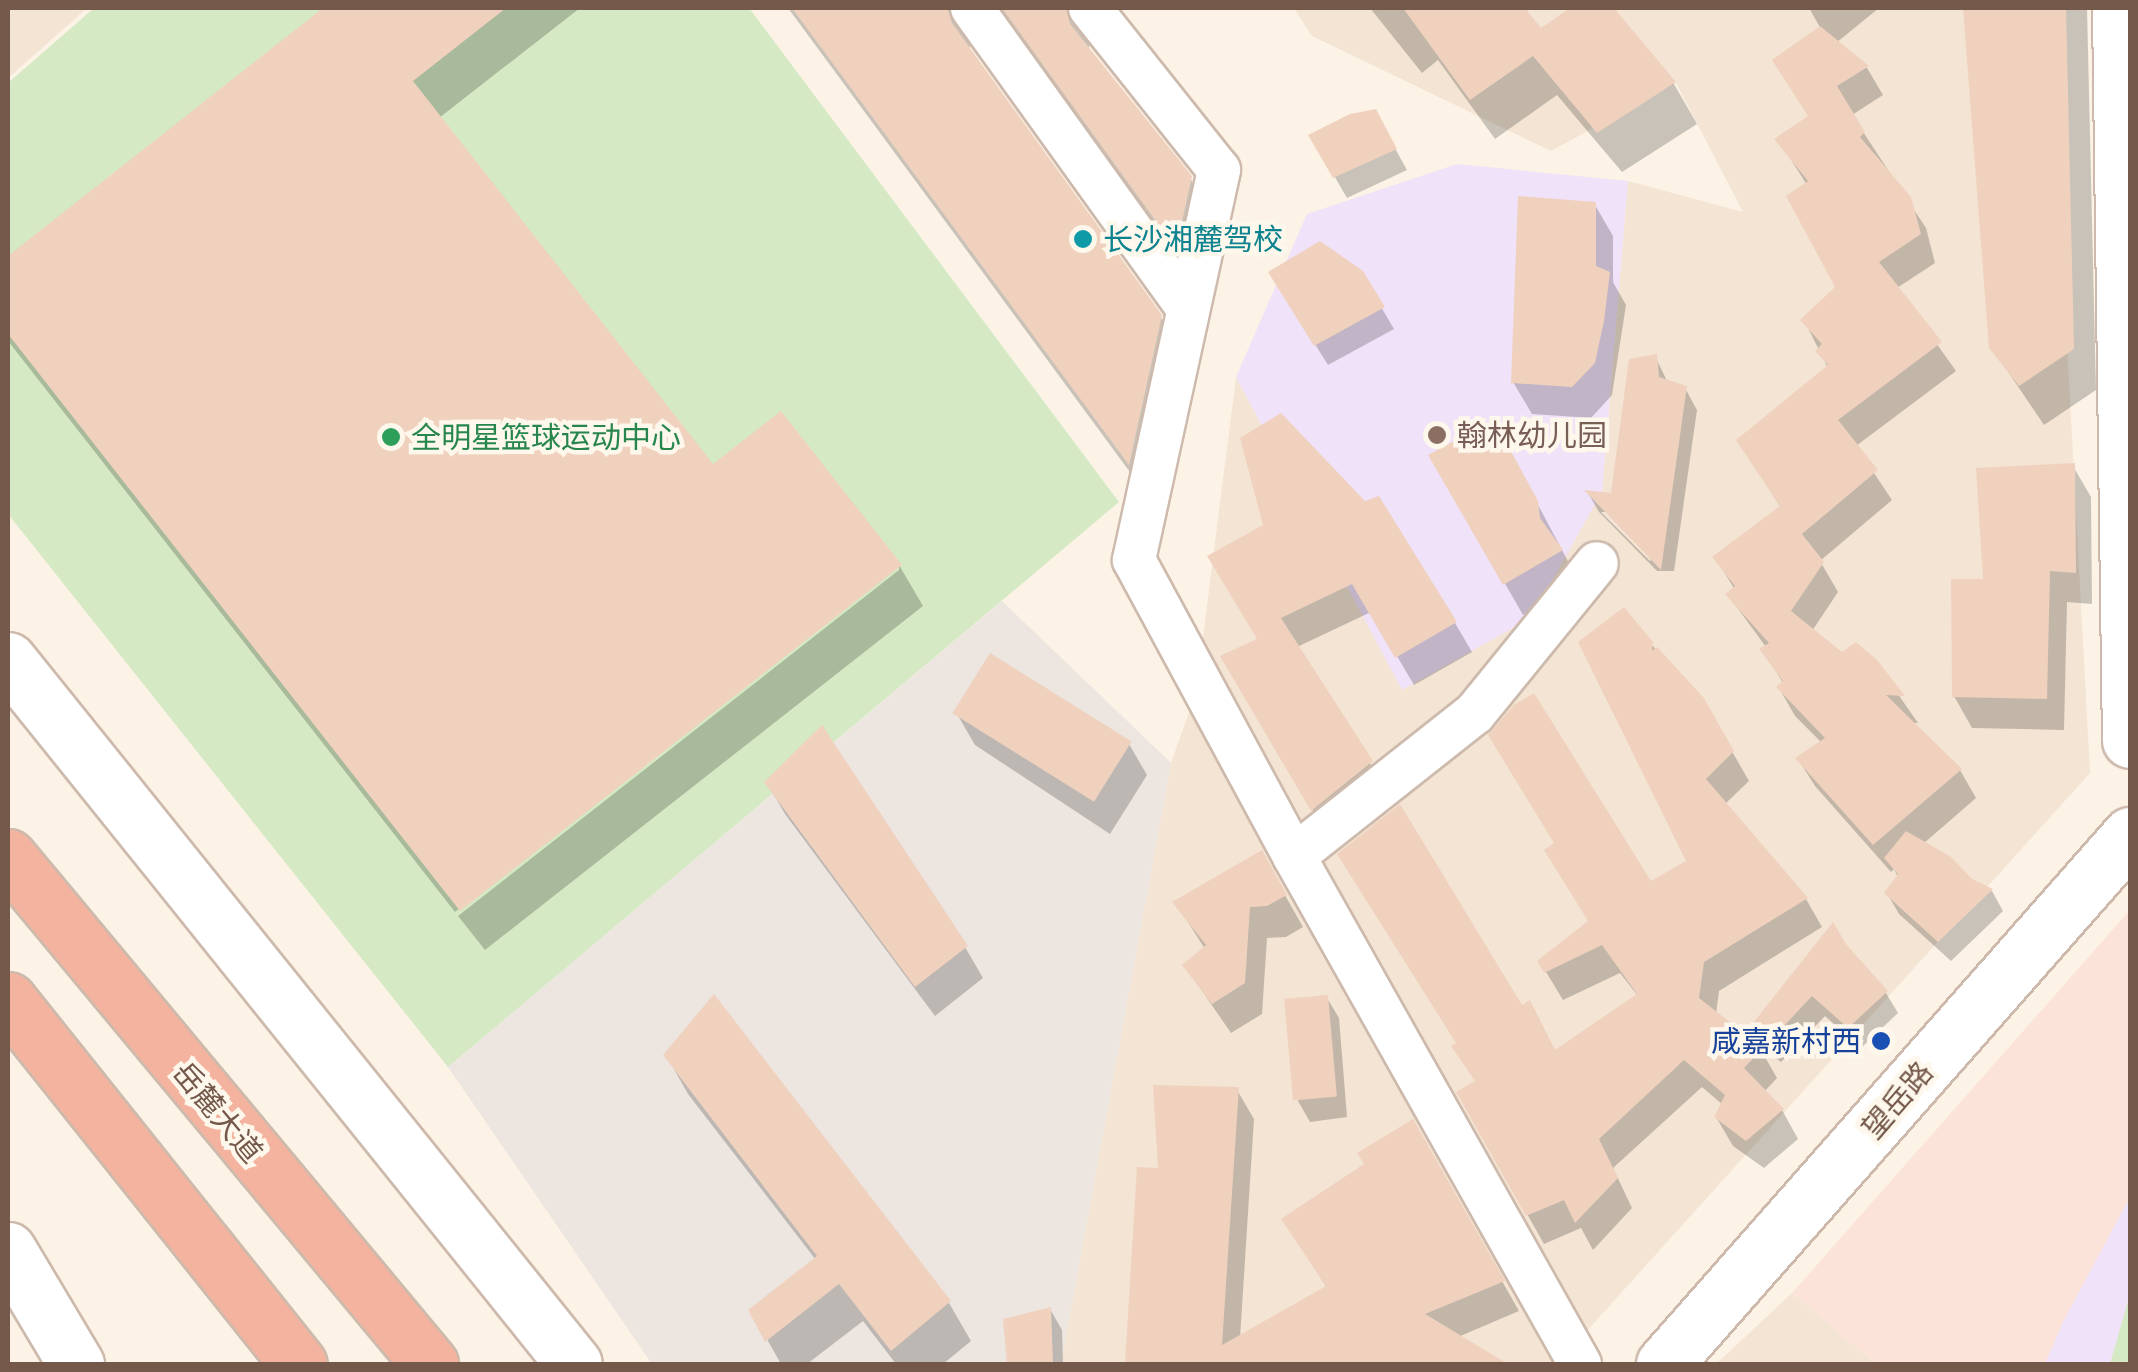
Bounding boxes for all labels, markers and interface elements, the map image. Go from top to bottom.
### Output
place label: 长沙湘麓驾校 [1103,221,1283,257]
marker: 长沙湘麓驾校 [1072,228,1094,250]
place label: 翰林幼儿园 [1457,417,1607,453]
place label: 全明星篮球运动中心 [411,419,681,455]
marker: 翰林幼儿园 [1426,424,1448,446]
marker: 全明星篮球运动中心 [380,426,402,448]
place label: 咸嘉新村西 [1711,1023,1861,1059]
marker: 咸嘉新村西 [1870,1030,1892,1052]
street label: 岳麓大道 [166,1054,270,1170]
street label: 望岳路 [1854,1054,1940,1146]

